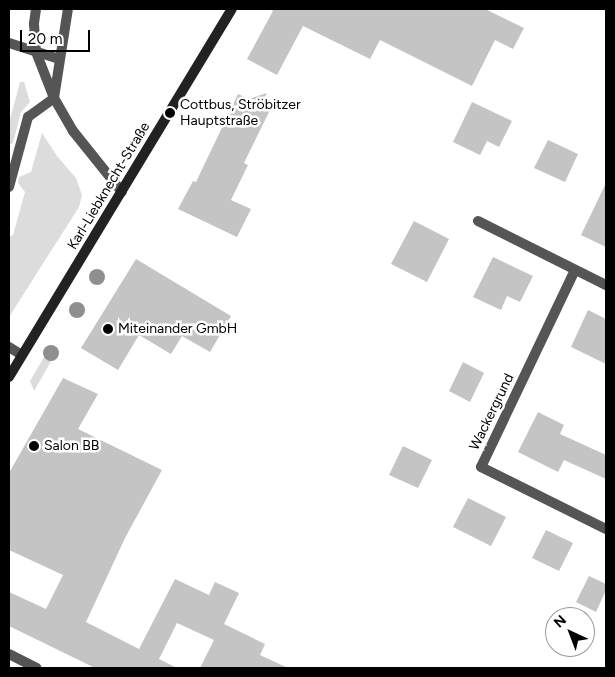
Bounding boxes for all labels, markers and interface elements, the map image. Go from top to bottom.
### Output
scale bar [22,20,92,52]
text: 20 m [28,30,62,48]
place label: Cottbus, Ströbitzer Hauptstraße [180,97,301,130]
marker: Cottbus, Ströbitzer Hauptstraße [164,107,176,119]
street label: Karl-Liebknecht-Straße [64,119,154,253]
place label: Miteinander GmbH [118,321,237,337]
marker: Miteinander GmbH [102,323,114,335]
street label: Wackergrund [466,371,518,453]
place label: Salon BB [44,438,99,454]
marker: Salon BB [28,440,40,452]
north arrow [545,607,595,657]
text: N [550,611,570,631]

